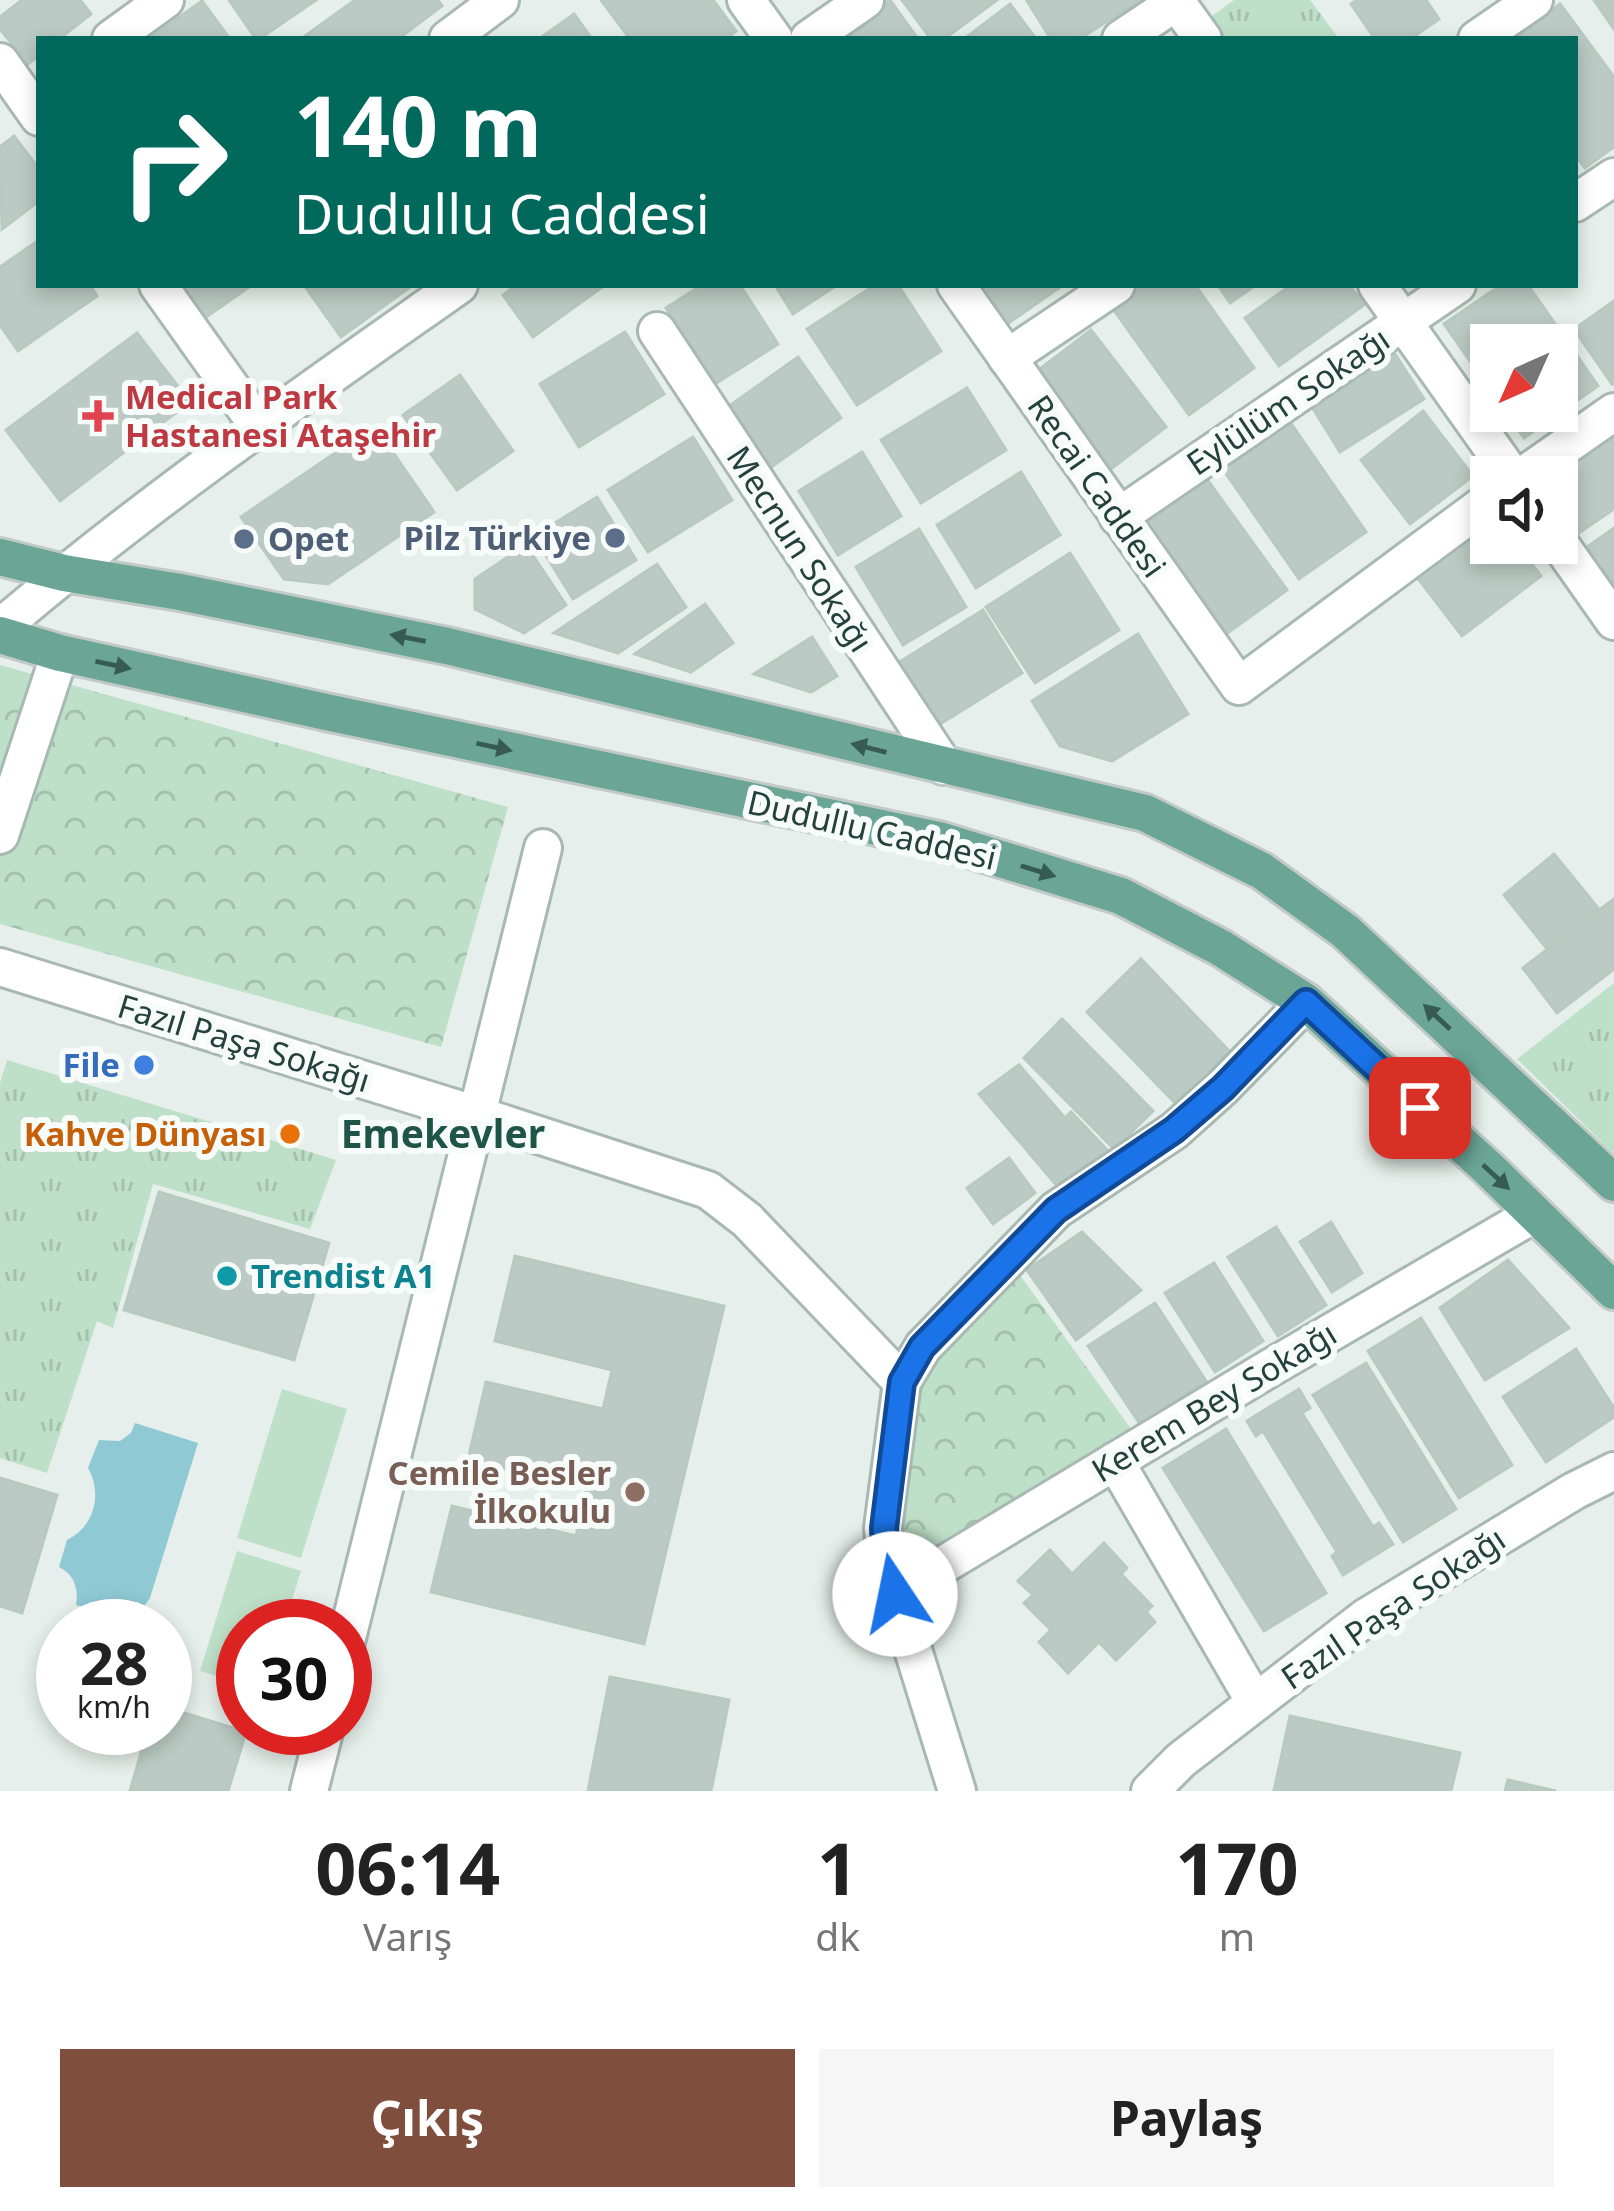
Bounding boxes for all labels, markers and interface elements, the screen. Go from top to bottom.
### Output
text: 140 m [294,67,542,182]
icon: right [96,84,252,240]
text: Dudullu Caddesi [294,176,710,250]
street label: Eylülüm Sokağı [1178,316,1398,485]
north arrow [1470,324,1578,432]
map controls [1470,324,1578,564]
place label: Medical Park Hastanesi Ataşehir [125,374,436,457]
street label: Recai Caddesi [1018,385,1177,586]
marker: Medical Park Hastanesi Ataşehir [82,400,114,432]
street label: Mecnun Sokağı [717,437,884,660]
button: sound [1470,456,1578,564]
place label: Pilz Türkiye [403,515,591,560]
place label: Opet [268,516,349,561]
marker: Pilz Türkiye [602,525,628,551]
marker: Opet [231,526,257,552]
one-way arrow [389,628,427,647]
one-way arrow [95,656,133,675]
one-way arrow [851,738,888,757]
one-way arrow [476,739,514,758]
street label: Dudullu Caddesi [743,779,1001,880]
one-way arrow [1020,863,1057,881]
street label: Fazıl Paşa Sokağı [113,983,376,1102]
one-way arrow [1423,1003,1452,1031]
place label: File [62,1042,120,1087]
marker: File [131,1052,157,1078]
pin [1369,1057,1471,1159]
icon: arrive [1387,1075,1453,1141]
district label: Emekevler [341,1106,545,1159]
place label: Kahve Dünyası [24,1111,266,1156]
marker: Kahve Dünyası [277,1121,303,1147]
one-way arrow [1481,1163,1510,1190]
place label: Trendist A1 [251,1253,436,1298]
marker: Trendist A1 [214,1263,240,1289]
street label: Kerem Bey Sokağı [1083,1311,1344,1492]
place label: Cemile Besler İlkokulu [387,1450,611,1533]
marker: Cemile Besler İlkokulu [622,1479,648,1505]
street label: Fazıl Paşa Sokağı [1272,1516,1514,1699]
position arrow [832,1531,958,1657]
speed limit sign: 30 [216,1599,372,1755]
text: 28 [80,1621,148,1703]
text: km/h [77,1686,151,1727]
text: 06:14 [315,1818,500,1916]
text: 1 [817,1818,858,1916]
text: 170 [1175,1818,1299,1916]
text: Varış [363,1909,452,1962]
text: dk [815,1909,860,1962]
text: m [1219,1909,1255,1962]
button: Çıkış [60,2049,795,2187]
button: Paylaş [819,2049,1554,2187]

